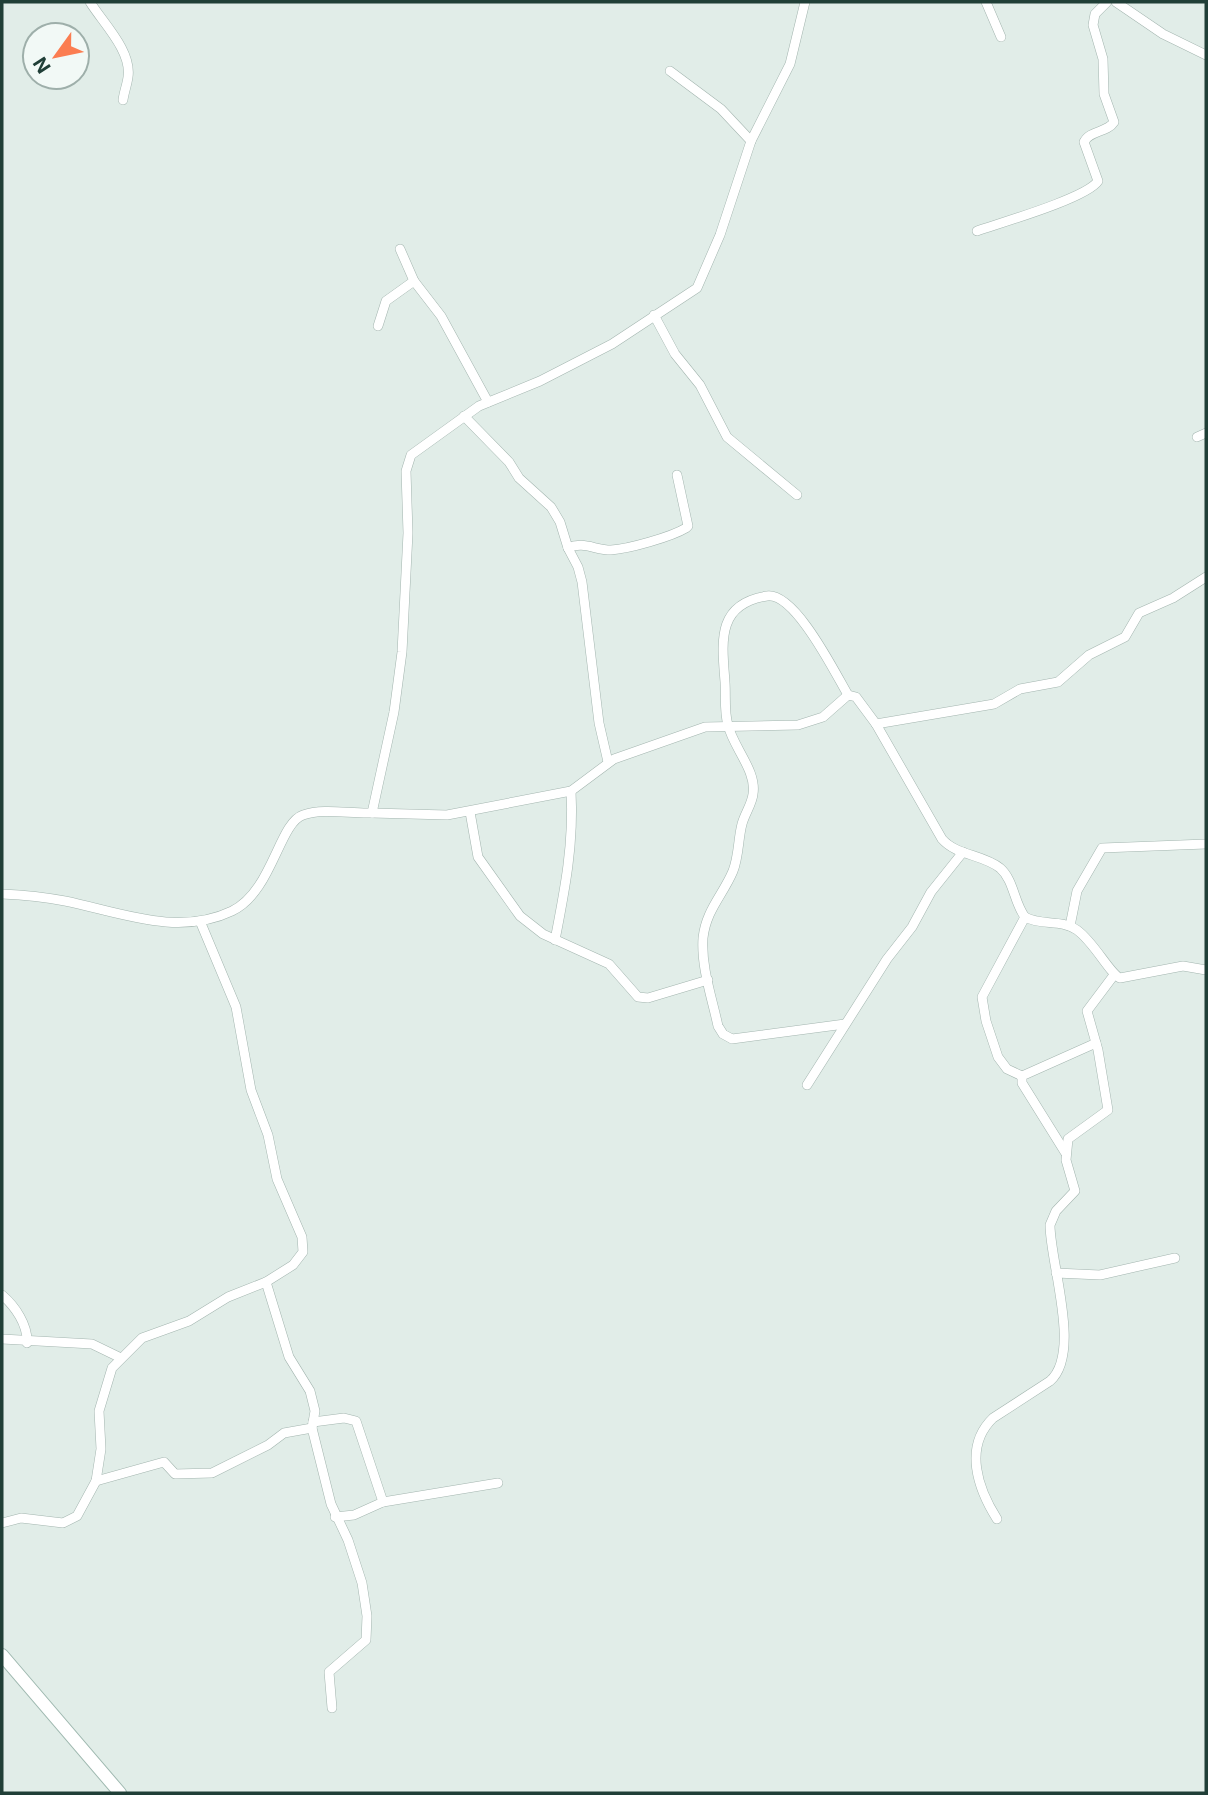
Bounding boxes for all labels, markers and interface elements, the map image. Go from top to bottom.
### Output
north arrow [21,21,91,91]
text: N [29,53,56,77]

